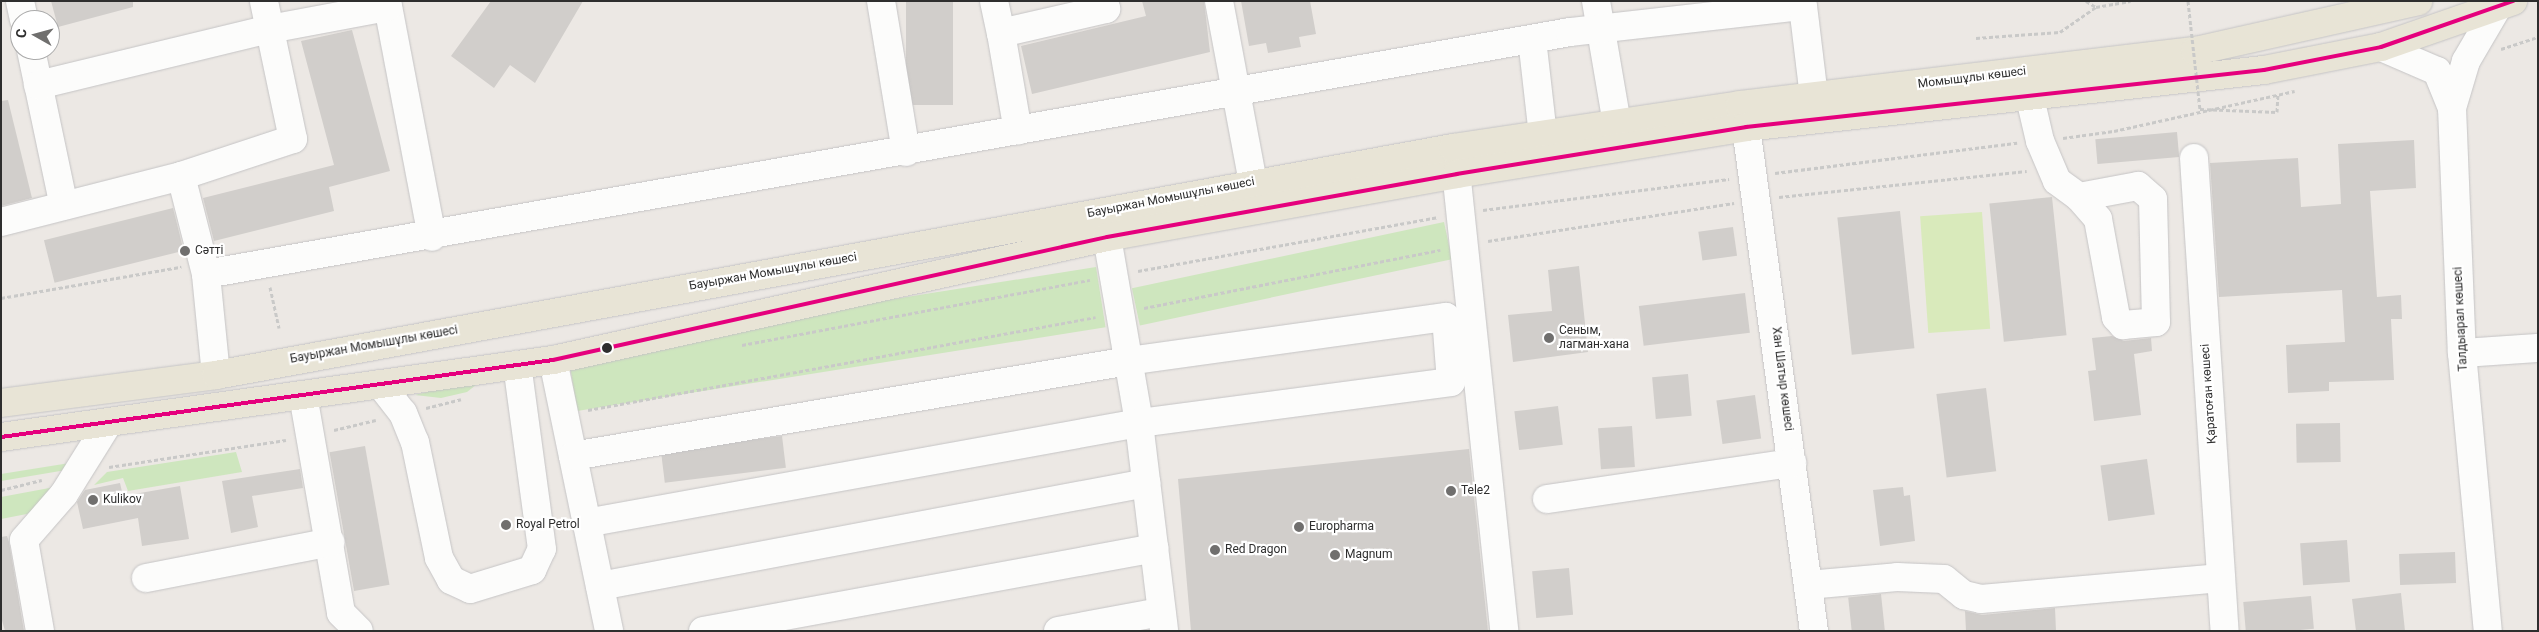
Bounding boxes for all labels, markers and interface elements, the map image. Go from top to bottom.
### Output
north arrow [10,10,60,60]
text: С [13,28,30,39]
street label: Момышұлы көшесі [1917,64,2027,92]
street label: Бауыржан Момышұлы көшесі [1086,175,1256,221]
place label: Сәтті [195,244,224,258]
marker: Сәтті [179,245,191,257]
street label: Бауыржан Момышұлы көшесі [688,250,858,294]
street label: Талдыарал көшесі [2451,266,2471,372]
street label: Бауыржан Момышұлы көшесі [289,323,459,367]
place label: Сеным, лагман-хана [1559,324,1629,352]
street label: Хан Шатыр көшесі [1768,326,1796,432]
marker: Сеным, лагман-хана [1543,332,1555,344]
unlabelled marker [602,343,612,353]
street label: Қаратоған көшесі [2198,343,2220,445]
place label: Tele2 [1461,484,1490,498]
marker: Tele2 [1445,485,1457,497]
place label: Kulikov [103,493,141,507]
marker: Kulikov [87,494,99,506]
place label: Royal Petrol [516,518,580,532]
marker: Royal Petrol [500,519,512,531]
place label: Europharma [1309,520,1374,534]
marker: Europharma [1293,521,1305,533]
place label: Red Dragon [1225,543,1287,557]
marker: Red Dragon [1209,544,1221,556]
place label: Magnum [1345,548,1393,562]
marker: Magnum [1329,549,1341,561]

